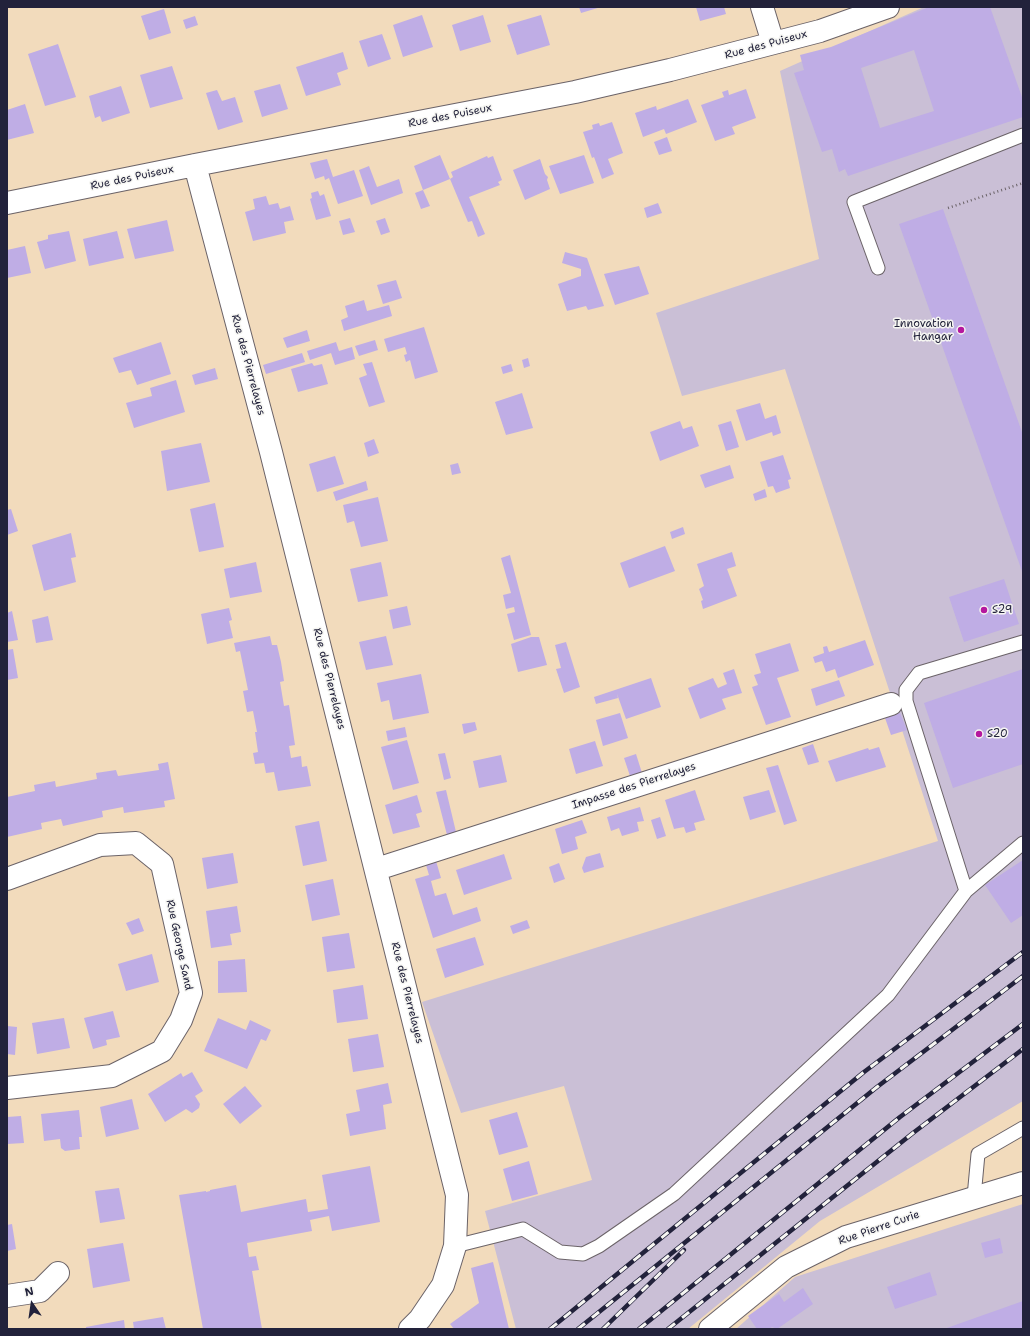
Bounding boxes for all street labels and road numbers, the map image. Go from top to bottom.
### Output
street label: Rue des Puiseux [723,28,809,62]
street label: Rue des Puiseux [407,101,493,131]
street label: Rue des Puiseux [89,163,175,193]
street label: Rue des Pierrelayes [228,313,268,417]
street label: Rue des Pierrelayes [310,627,348,731]
street label: Impasse des Pierrelayes [570,760,698,812]
street label: Rue George Sand [163,898,195,992]
street label: Rue des Pierrelayes [388,941,426,1045]
street label: Rue Pierre Curie [837,1208,921,1248]

